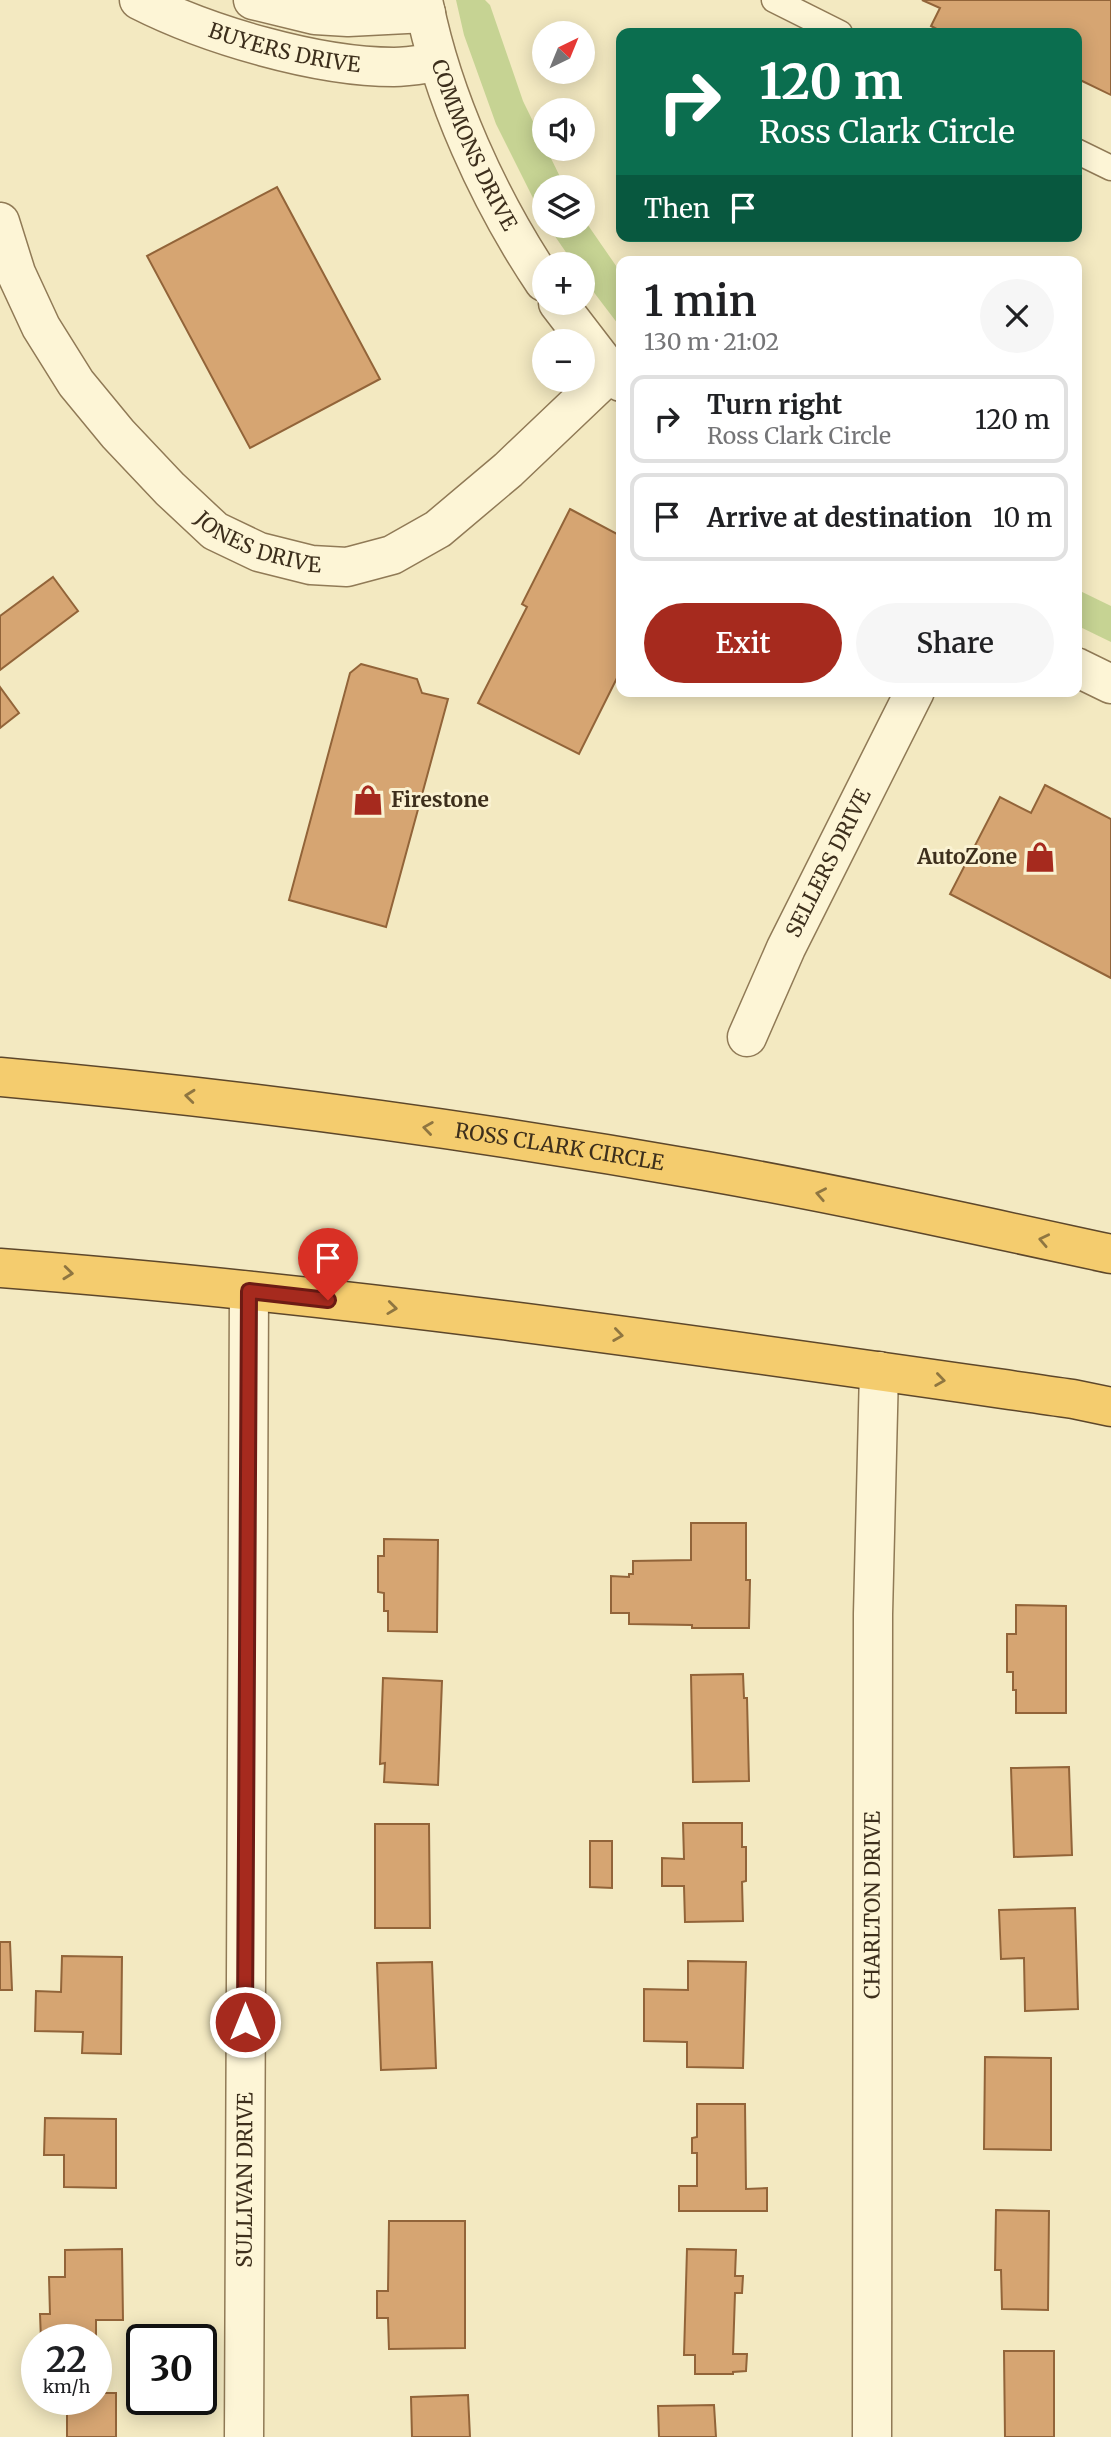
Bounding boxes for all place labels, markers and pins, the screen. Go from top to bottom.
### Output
shop icon: Firestone [351,783,385,817]
place label: Firestone [391,786,489,813]
shop icon: AutoZone [1023,840,1057,874]
place label: AutoZone [916,843,1017,870]
pin [298,1228,358,1300]

